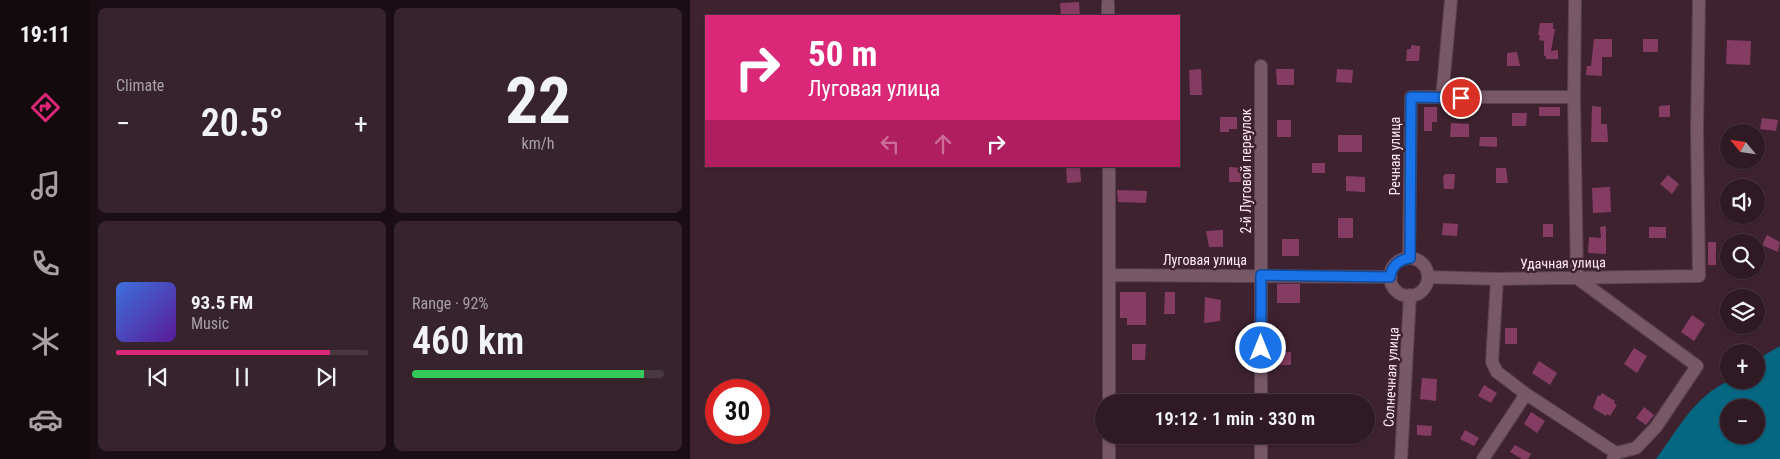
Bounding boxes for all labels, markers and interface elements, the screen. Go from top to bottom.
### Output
text: 19:11 [20,22,70,47]
text: 50 m [808,34,877,75]
icon: right [725,35,790,100]
text: 22 [505,63,571,139]
text: Climate [116,76,164,95]
text: Луговая улица [808,76,940,101]
pin [1440,77,1482,119]
icon: arrive [1447,84,1475,112]
icon: directions [28,90,63,125]
text: 20.5° [201,101,283,145]
text: − [116,107,130,140]
text: + [354,107,368,140]
street label: 2-й Луговой переулок [1238,108,1254,234]
street label: Речная улица [1387,117,1403,195]
north arrow [1720,124,1765,169]
map controls [1720,124,1765,444]
icon: left [876,130,904,158]
icon: ahead [929,130,957,158]
icon: right [982,130,1010,158]
text: km/h [522,134,554,153]
icon: music [28,168,63,203]
button: sound [1720,179,1765,224]
button: search [1720,234,1765,279]
icon: phone [28,246,63,281]
street label: Луговая улица [1163,252,1247,268]
street label: Удачная улица [1520,254,1606,272]
button: layers [1720,289,1765,334]
text: 93.5 FM [191,291,253,314]
text: Range · 92% [412,294,488,313]
text: Music [191,314,229,333]
text: 460 km [412,319,524,363]
position arrow [1234,321,1286,373]
icon: climate [28,324,63,359]
street label: Солнечная улица [1380,327,1402,427]
button: + [1720,344,1765,389]
icon: previous [144,363,172,391]
icon: pause [228,363,256,391]
icon: next [312,363,340,391]
speed limit sign: 30 [705,379,770,444]
button: − [1720,399,1765,444]
icon: car [28,402,63,437]
text: 19:12 · 1 min · 330 m [1155,407,1315,430]

